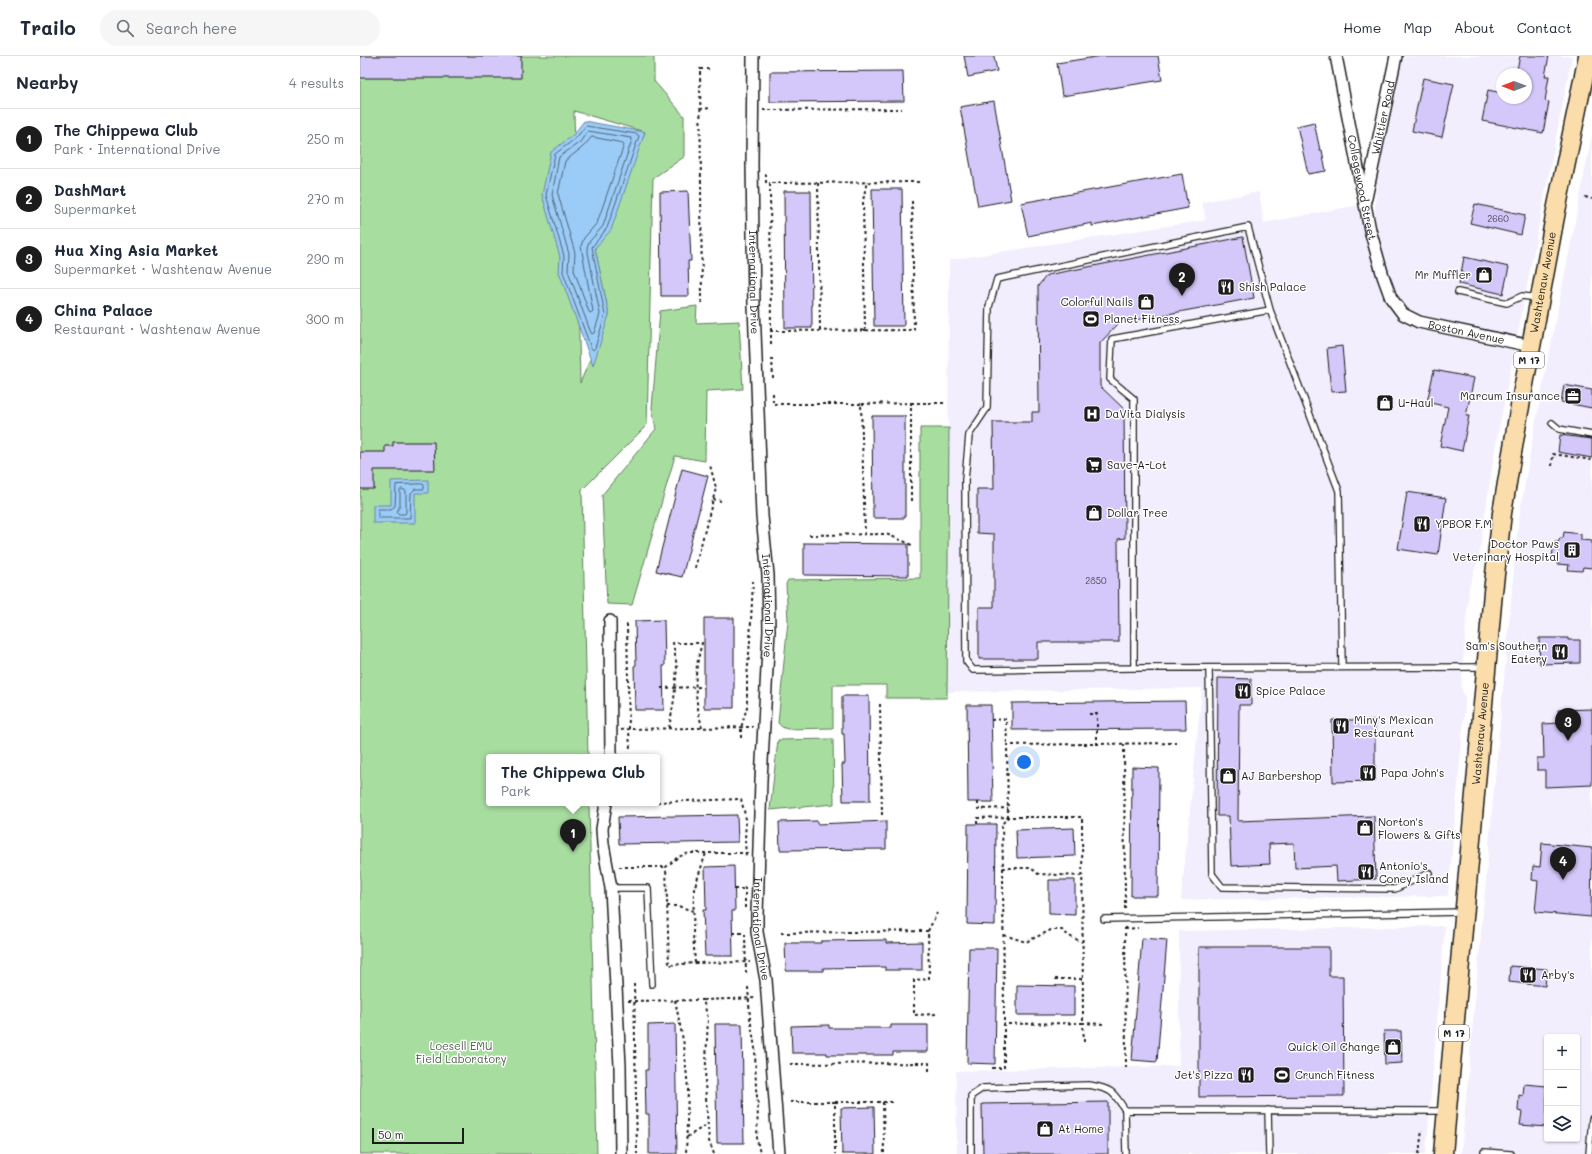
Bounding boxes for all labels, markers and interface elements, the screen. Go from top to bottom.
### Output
search box [100,10,380,46]
text: Trailo [20,15,76,40]
icon: search [114,17,136,39]
text: Search here [146,18,237,38]
text: Home [1343,18,1381,37]
text: Map [1403,18,1432,37]
text: About [1454,18,1495,37]
text: Contact [1517,18,1572,37]
north arrow [1496,68,1532,104]
text: Nearby [16,71,78,93]
text: 4 results [289,74,344,91]
street label: Whittier Road [1367,79,1398,156]
text: The Chippewa Club [54,120,198,140]
text: 1 [26,130,32,147]
text: 250 m [307,130,344,147]
street label: Collegewood Street [1345,133,1381,242]
text: Park · International Drive [54,140,220,157]
text: DashMart [54,180,126,200]
text: 2 [25,190,33,207]
text: 270 m [307,190,344,207]
text: Supermarket [54,200,137,217]
house number: 2660 [1487,213,1509,224]
street label: International Drive [746,230,763,335]
street label: Washtenaw Avenue [1526,230,1559,334]
text: Hua Xing Asia Market [54,240,218,260]
text: 3 [25,250,33,267]
text: 290 m [307,250,344,267]
text: Supermarket · Washtenaw Avenue [54,260,272,277]
pin: 2 [1169,263,1195,296]
shop icon: Mr Muffler [1474,265,1494,285]
place label: Mr Muffler [1415,267,1471,282]
restaurant icon: Shish Palace [1216,277,1236,297]
place label: Shish Palace [1239,279,1306,294]
shop icon: Colorful Nails [1136,292,1156,312]
place label: Colorful Nails [1061,294,1133,309]
text: China Palace [54,300,153,320]
sports icon: Planet Fitness [1081,309,1101,329]
text: 4 [25,310,33,327]
text: 300 m [306,310,344,327]
place label: Planet Fitness [1104,311,1180,326]
street label: Boston Avenue [1427,316,1506,347]
text: Restaurant · Washtenaw Avenue [54,320,261,337]
road number: M 17 [1514,352,1544,368]
office icon: Marcum Insurance [1563,386,1583,406]
place label: Marcum Insurance [1460,388,1560,403]
shop icon: U-Haul [1375,393,1395,413]
place label: U-Haul [1398,395,1433,410]
hospital icon: DaVita Dialysis [1082,404,1102,424]
place label: DaVita Dialysis [1105,406,1185,421]
supermarket icon: Save-A-Lot [1084,455,1104,475]
place label: Save-A-Lot [1107,457,1167,472]
shop icon: Dollar Tree [1084,503,1104,523]
place label: Dollar Tree [1107,505,1168,520]
restaurant icon: YPBOR F.M [1412,514,1432,534]
place label: YPBOR F.M [1435,516,1492,531]
place label: Doctor Paws Veterinary Hospital [1453,536,1559,564]
building icon: Doctor Paws Veterinary Hospital [1562,540,1582,560]
street label: International Drive [759,553,777,658]
house number: 2850 [1085,575,1107,586]
place label: Sam's Southern Eatery [1466,638,1547,666]
restaurant icon: Sam's Southern Eatery [1550,642,1570,662]
restaurant icon: Spice Palace [1233,681,1253,701]
street label: Washtenaw Avenue [1468,682,1492,786]
place label: Spice Palace [1256,683,1326,698]
pin: 3 [1555,708,1581,741]
place label: Miny's Mexican Restaurant [1354,712,1433,740]
restaurant icon: Miny's Mexican Restaurant [1331,716,1351,736]
your location [1014,752,1034,772]
popup [486,754,660,806]
text: The Chippewa Club [501,762,645,782]
restaurant icon: Papa John's [1358,763,1378,783]
place label: Papa John's [1381,765,1444,780]
shop icon: AJ Barbershop [1218,766,1238,786]
place label: AJ Barbershop [1241,768,1322,783]
text: Park [501,782,530,799]
place label: Norton's Flowers & Gifts [1378,814,1461,842]
shop icon: Norton's Flowers & Gifts [1355,818,1375,838]
pin: 1 [560,819,586,852]
pin: 4 [1550,847,1576,880]
place label: Antonio's Coney Island [1379,858,1448,886]
restaurant icon: Antonio's Coney Island [1356,862,1376,882]
street label: International Drive [750,877,774,982]
restaurant icon: Arby's [1518,965,1538,985]
place label: Arby's [1541,967,1575,982]
road number: M 17 [1439,1025,1469,1041]
map controls [1544,1034,1580,1142]
button: + [1544,1034,1580,1070]
shop icon: Quick Oil Change [1383,1037,1403,1057]
park label: Loesell EMU Field Laboratory [416,1038,507,1066]
place label: Quick Oil Change [1288,1039,1380,1054]
restaurant icon: Jet's Pizza [1236,1065,1256,1085]
sports icon: Crunch Fitness [1272,1065,1292,1085]
place label: Jet's Pizza [1175,1067,1233,1082]
place label: Crunch Fitness [1295,1067,1375,1082]
button: − [1544,1070,1580,1106]
button: layers [1544,1106,1580,1142]
shop icon: At Home [1035,1119,1055,1139]
place label: At Home [1058,1121,1104,1136]
scale bar [372,1126,464,1145]
text: 50 m [378,1127,404,1142]

